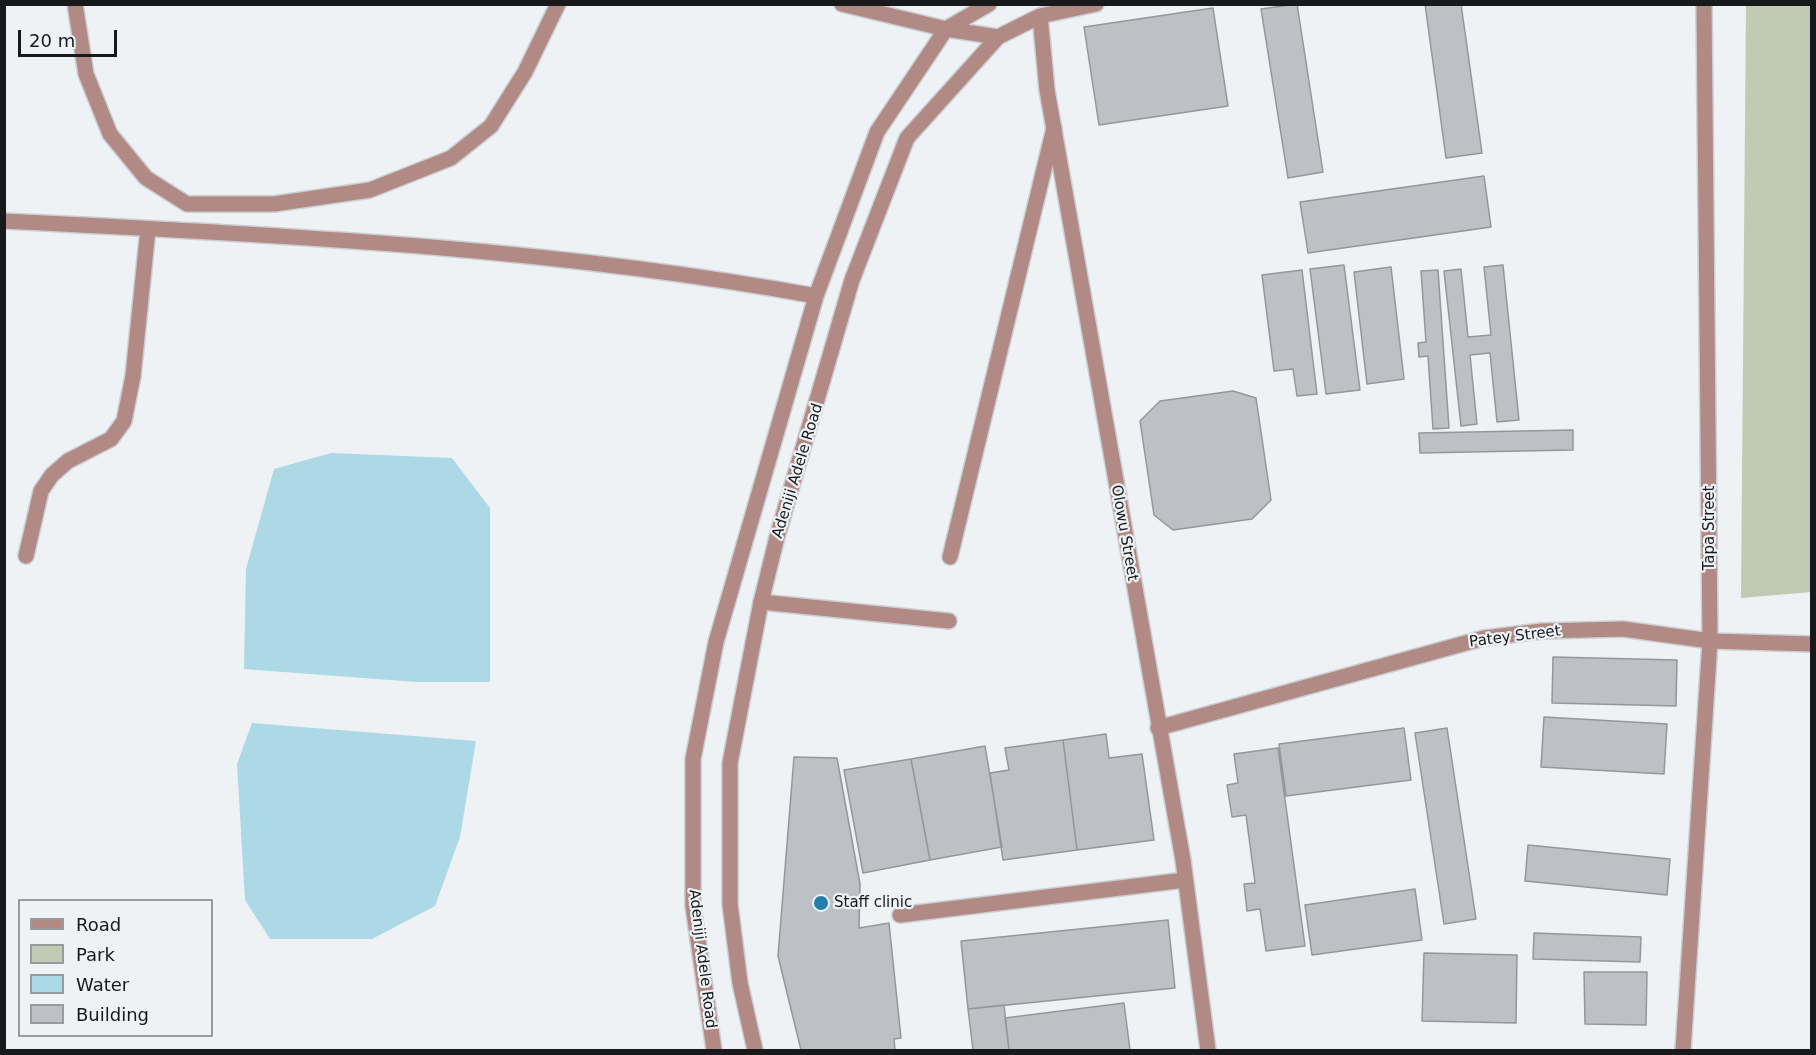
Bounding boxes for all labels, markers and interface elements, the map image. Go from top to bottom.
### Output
scale bar [21,18,120,56]
text: 20 m [29,30,75,51]
street label: Adeniji Adele Road [769,401,827,541]
street label: Olowu Street [1107,484,1141,582]
street label: Tapa Street [1701,486,1719,570]
street label: Patey Street [1468,622,1562,652]
street label: Adeniji Adele Road [685,888,719,1030]
marker: Staff clinic [812,894,830,912]
place label: Staff clinic [834,894,912,912]
legend [18,899,213,1037]
text: Road [76,914,121,935]
text: Park [76,944,115,965]
text: Water [76,974,129,995]
text: Building [76,1004,149,1025]

